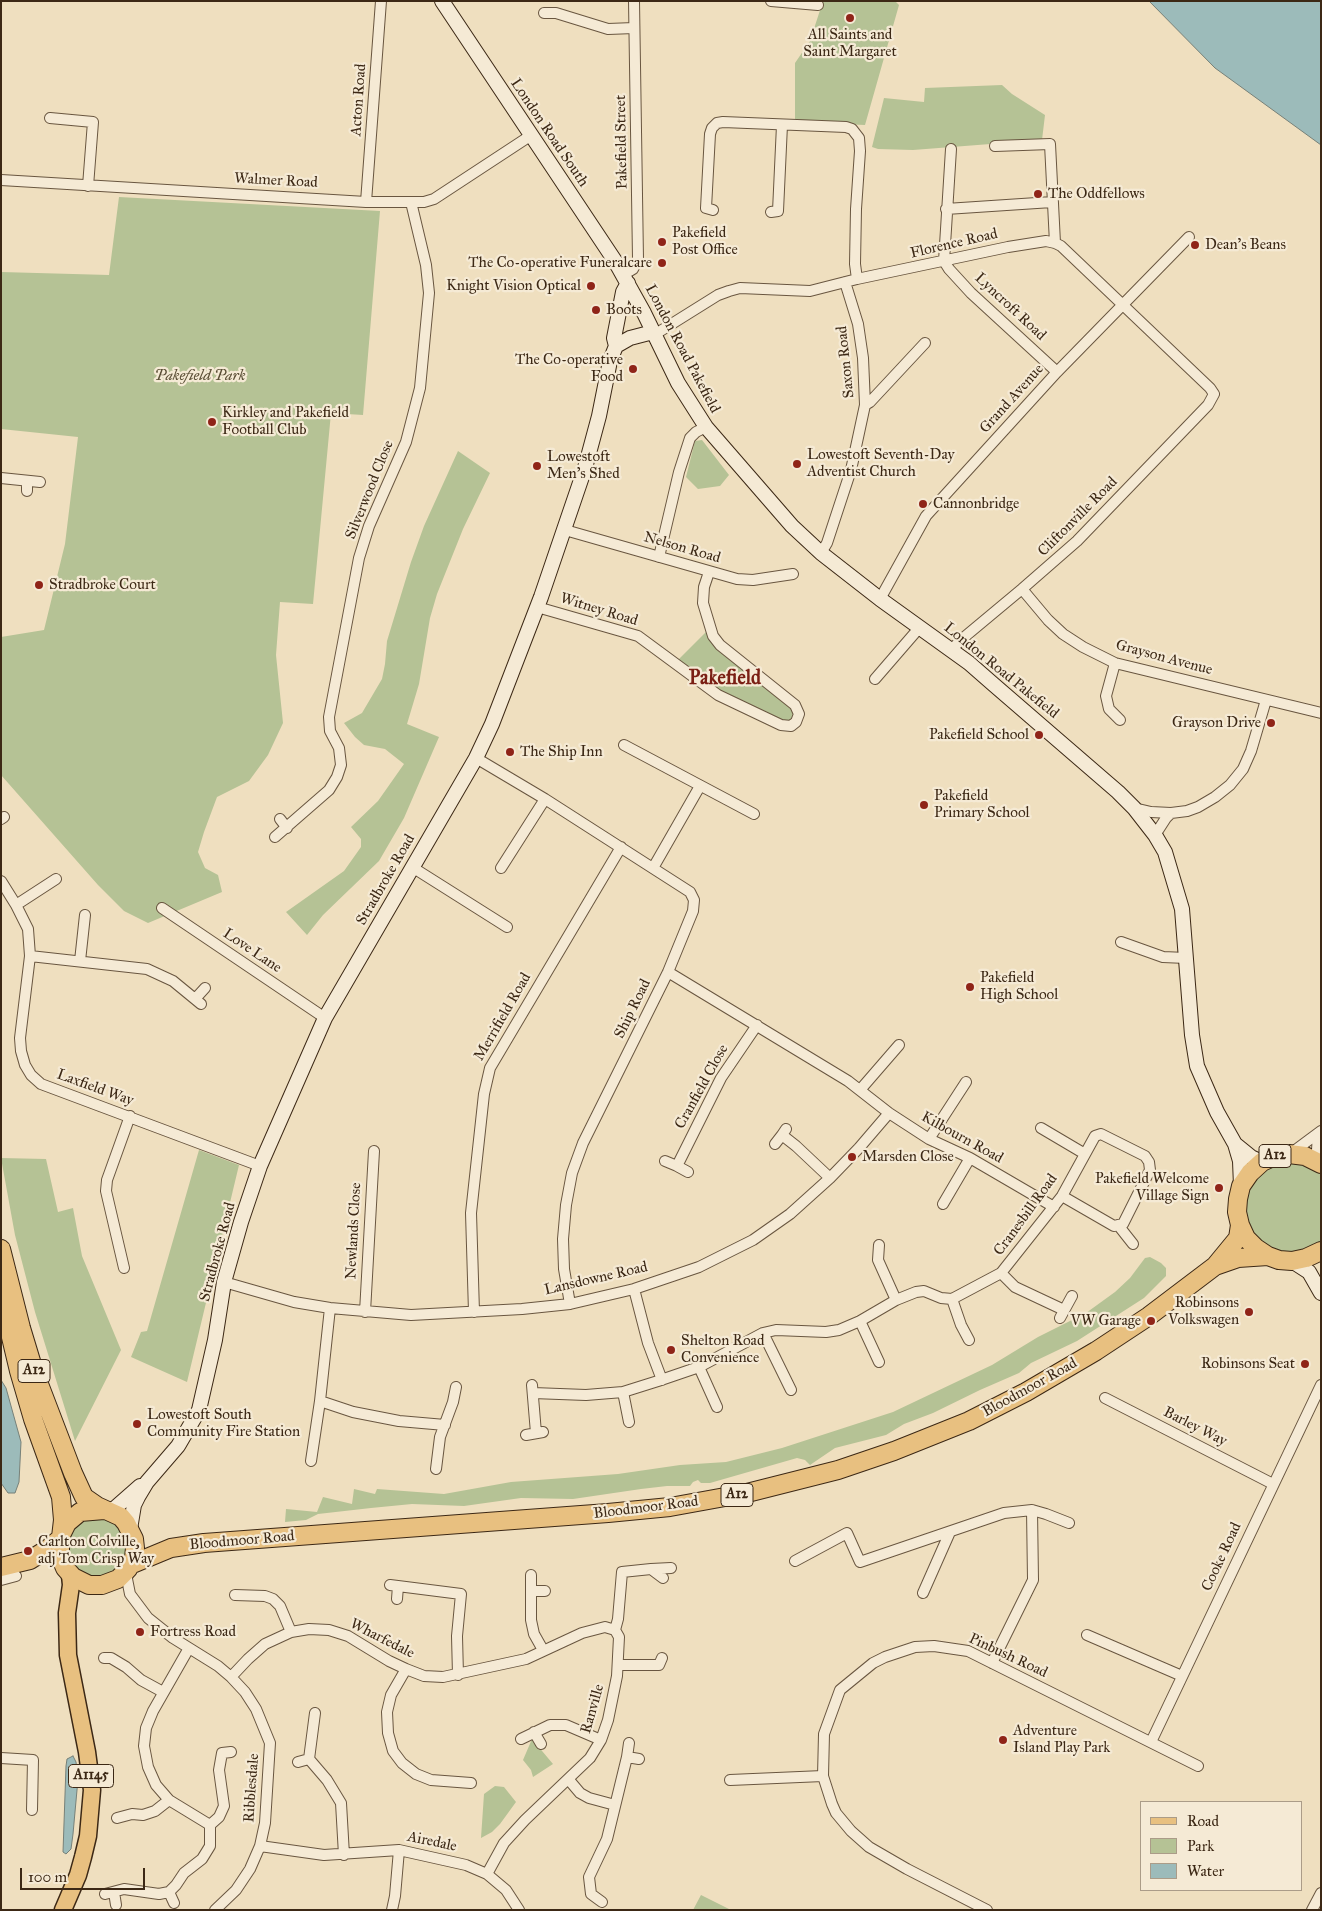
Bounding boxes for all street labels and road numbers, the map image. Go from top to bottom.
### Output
street label: Acton Road [347,63,371,137]
street label: London Road South [506,76,592,190]
street label: Pakefield Street [612,94,632,190]
street label: Walmer Road [234,170,318,192]
street label: Florence Road [909,225,999,263]
street label: Lyncroft Road [971,269,1049,345]
street label: London Road Pakefield [641,282,723,416]
street label: Saxon Road [833,325,859,399]
street label: Grand Avenue [976,361,1048,437]
street label: Silverwood Close [342,438,398,542]
street label: Cliftonville Road [1034,473,1122,561]
street label: Nelson Road [641,528,723,568]
street label: Witney Road [558,590,640,630]
street label: London Road Pakefield [940,619,1062,723]
street label: Grayson Avenue [1114,636,1214,680]
street label: Stradbroke Road [353,831,419,929]
street label: Love Lane [219,925,285,977]
street label: Merrifield Road [471,970,535,1064]
street label: Ship Road [611,976,655,1042]
street label: Cranfield Close [671,1042,733,1132]
street label: Laxfield Way [54,1066,136,1110]
street label: Kilbourn Road [918,1108,1006,1168]
road number: A12 [1259,1144,1291,1168]
street label: Cranesbill Road [990,1171,1062,1259]
street label: Newlands Close [342,1182,366,1280]
street label: Stradbroke Road [196,1200,240,1304]
street label: Lansdowne Road [543,1258,649,1300]
street label: Bloodmoor Road [980,1355,1080,1421]
road number: A12 [18,1360,50,1382]
street label: Barley Way [1160,1403,1230,1451]
road number: A12 [721,1484,753,1506]
street label: Bloodmoor Road [593,1493,699,1523]
street label: Cooke Road [1198,1520,1246,1594]
street label: Bloodmoor Road [189,1527,295,1555]
street label: Wharfedale [347,1615,417,1663]
street label: Pinbush Road [966,1630,1050,1682]
street label: Ranville [577,1682,609,1736]
street label: Ribblesdale [241,1753,263,1823]
road number: A1145 [68,1764,114,1788]
street label: Airedale [406,1828,458,1856]

